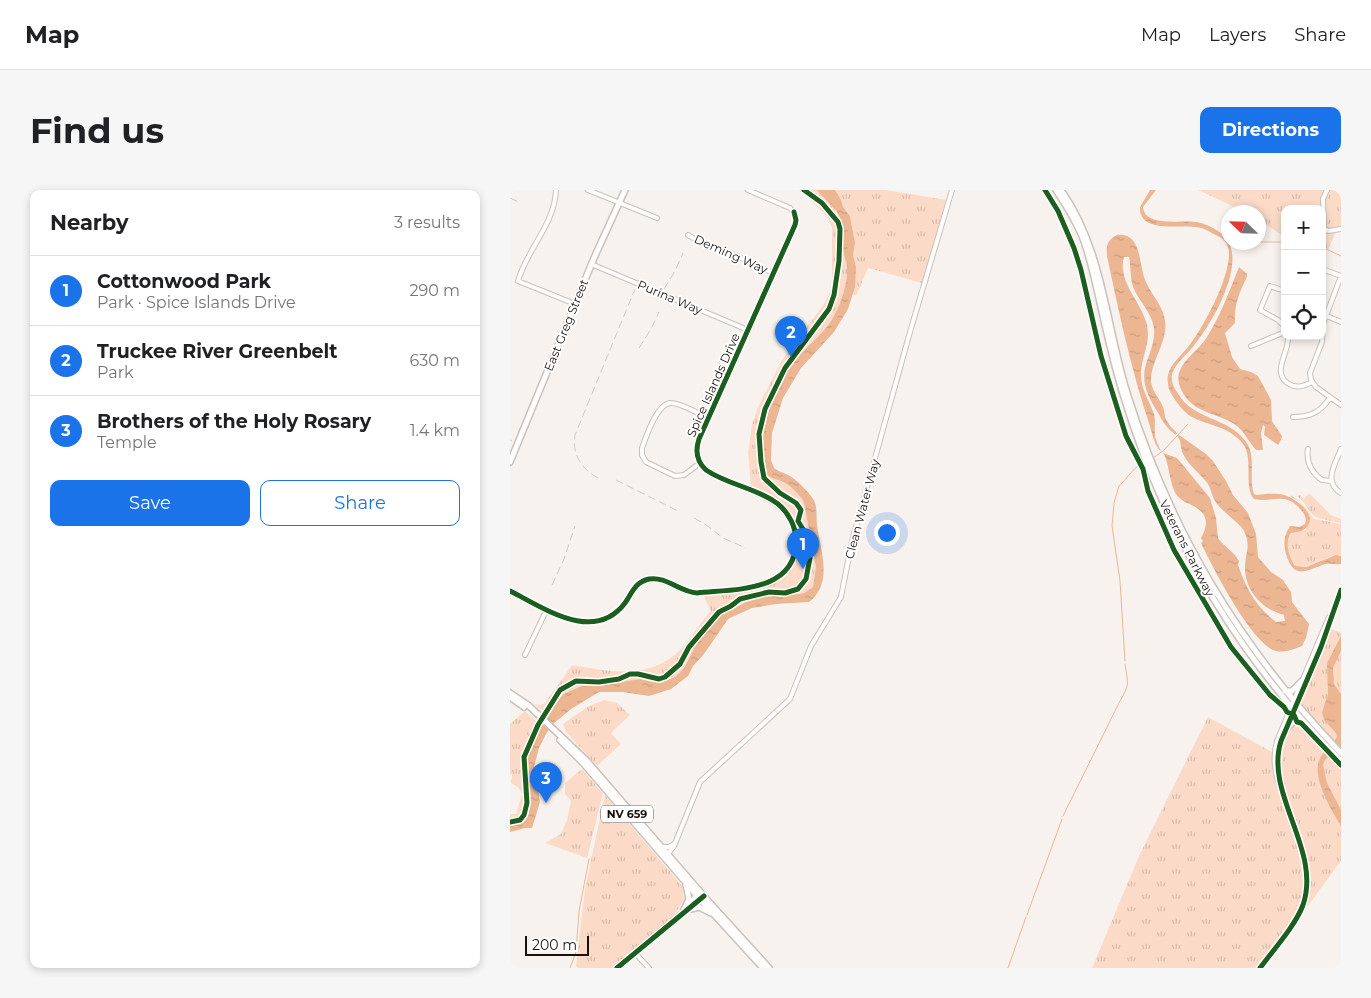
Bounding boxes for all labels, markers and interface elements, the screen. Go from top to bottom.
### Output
text: Map [25,20,79,49]
text: Map [1141,24,1181,46]
text: Layers [1209,24,1266,46]
text: Share [1294,24,1346,46]
button: Directions [1200,107,1341,153]
text: Find us [30,109,164,152]
north arrow [1221,205,1266,250]
map controls [1281,205,1326,340]
button: + [1281,205,1326,250]
text: Nearby [50,210,129,235]
text: 3 results [394,213,460,232]
street label: Deming Way [692,231,770,277]
button: − [1281,250,1326,295]
text: Cottonwood Park [97,270,271,293]
street label: East Greg Street [541,277,591,373]
street label: Purina Way [635,277,705,318]
text: 1 [63,281,69,300]
text: 290 m [409,281,460,300]
text: Park · Spice Islands Drive [97,293,296,312]
button: locate [1281,295,1326,340]
pin: 2 [775,316,807,357]
street label: Spice Islands Drive [683,331,743,439]
text: Truckee River Greenbelt [97,340,337,363]
text: 2 [61,351,71,370]
text: 630 m [409,351,460,370]
text: Park [97,363,134,382]
text: Brothers of the Holy Rosary [97,410,371,433]
text: 3 [61,421,71,440]
text: 1.4 km [410,421,460,440]
text: Temple [97,433,157,452]
street label: Clean Water Way [841,457,883,561]
button: Save [50,480,250,526]
button: Share [260,480,460,526]
street label: Veterans Parkway [1156,497,1218,599]
your location [874,520,900,546]
pin: 1 [787,528,819,569]
pin: 3 [530,762,562,803]
road number: NV 659 [601,806,653,822]
scale bar [525,933,589,956]
text: 200 m [532,936,577,954]

